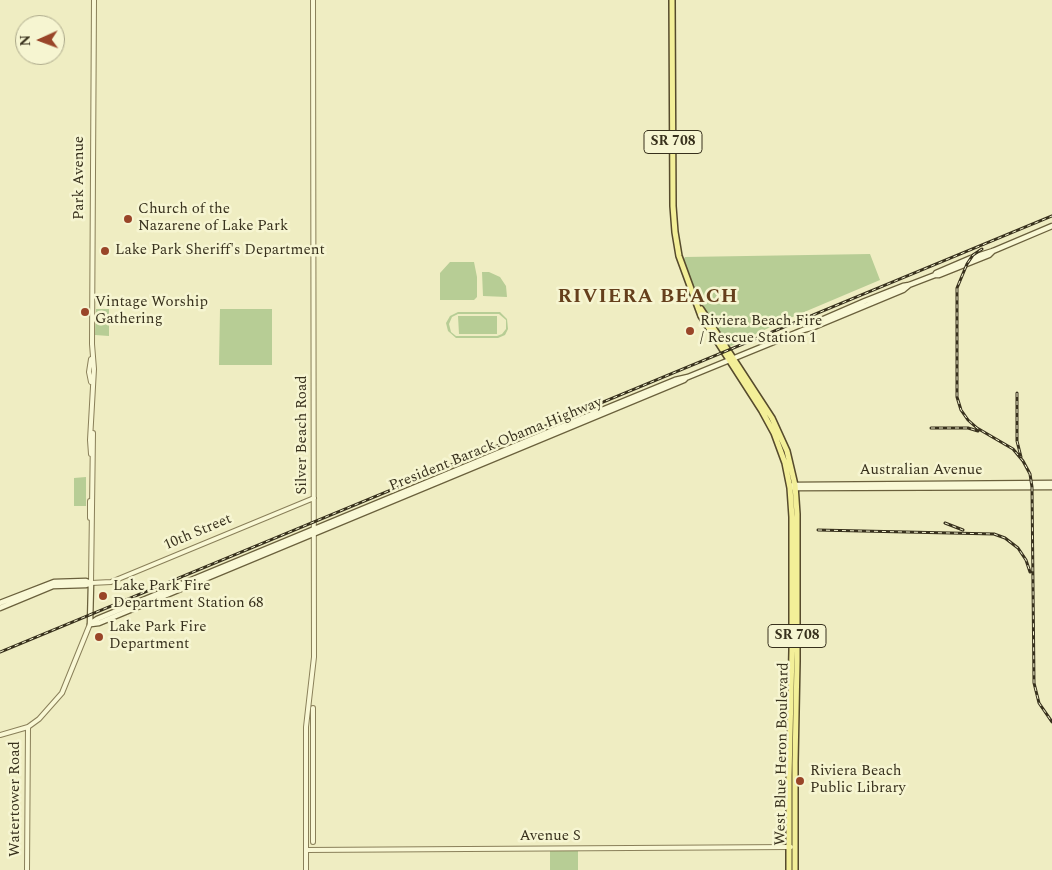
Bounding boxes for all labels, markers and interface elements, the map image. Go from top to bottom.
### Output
north arrow [15,15,65,65]
text: N [15,34,36,47]
road number: SR 708 [644,130,702,154]
street label: Park Avenue [71,136,89,220]
place label: Church of the Nazarene of Lake Park [138,201,288,236]
marker: Church of the Nazarene of Lake Park [122,213,134,225]
place label: Lake Park Sheriff's Department [115,242,325,260]
marker: Lake Park Sheriff's Department [99,245,111,257]
district label: RIVIERA BEACH [556,286,740,310]
place label: Vintage Worship Gathering [95,294,208,329]
marker: Vintage Worship Gathering [79,306,91,318]
place label: Riviera Beach Fire / Rescue Station 1 [700,313,822,348]
marker: Riviera Beach Fire / Rescue Station 1 [684,325,696,337]
street label: Silver Beach Road [294,375,312,495]
street label: President Barack Obama Highway [387,394,605,496]
street label: Australian Avenue [860,462,982,480]
street label: 10th Street [161,511,235,555]
place label: Lake Park Fire Department Station 68 [113,578,264,613]
marker: Lake Park Fire Department Station 68 [97,590,109,602]
place label: Lake Park Fire Department [109,619,206,654]
road number: SR 708 [768,624,826,648]
marker: Lake Park Fire Department [93,631,105,643]
street label: West Blue Heron Boulevard [772,662,794,846]
street label: Watertower Road [7,741,25,857]
place label: Riviera Beach Public Library [810,763,906,798]
marker: Riviera Beach Public Library [794,775,806,787]
street label: Avenue S [519,828,581,846]

